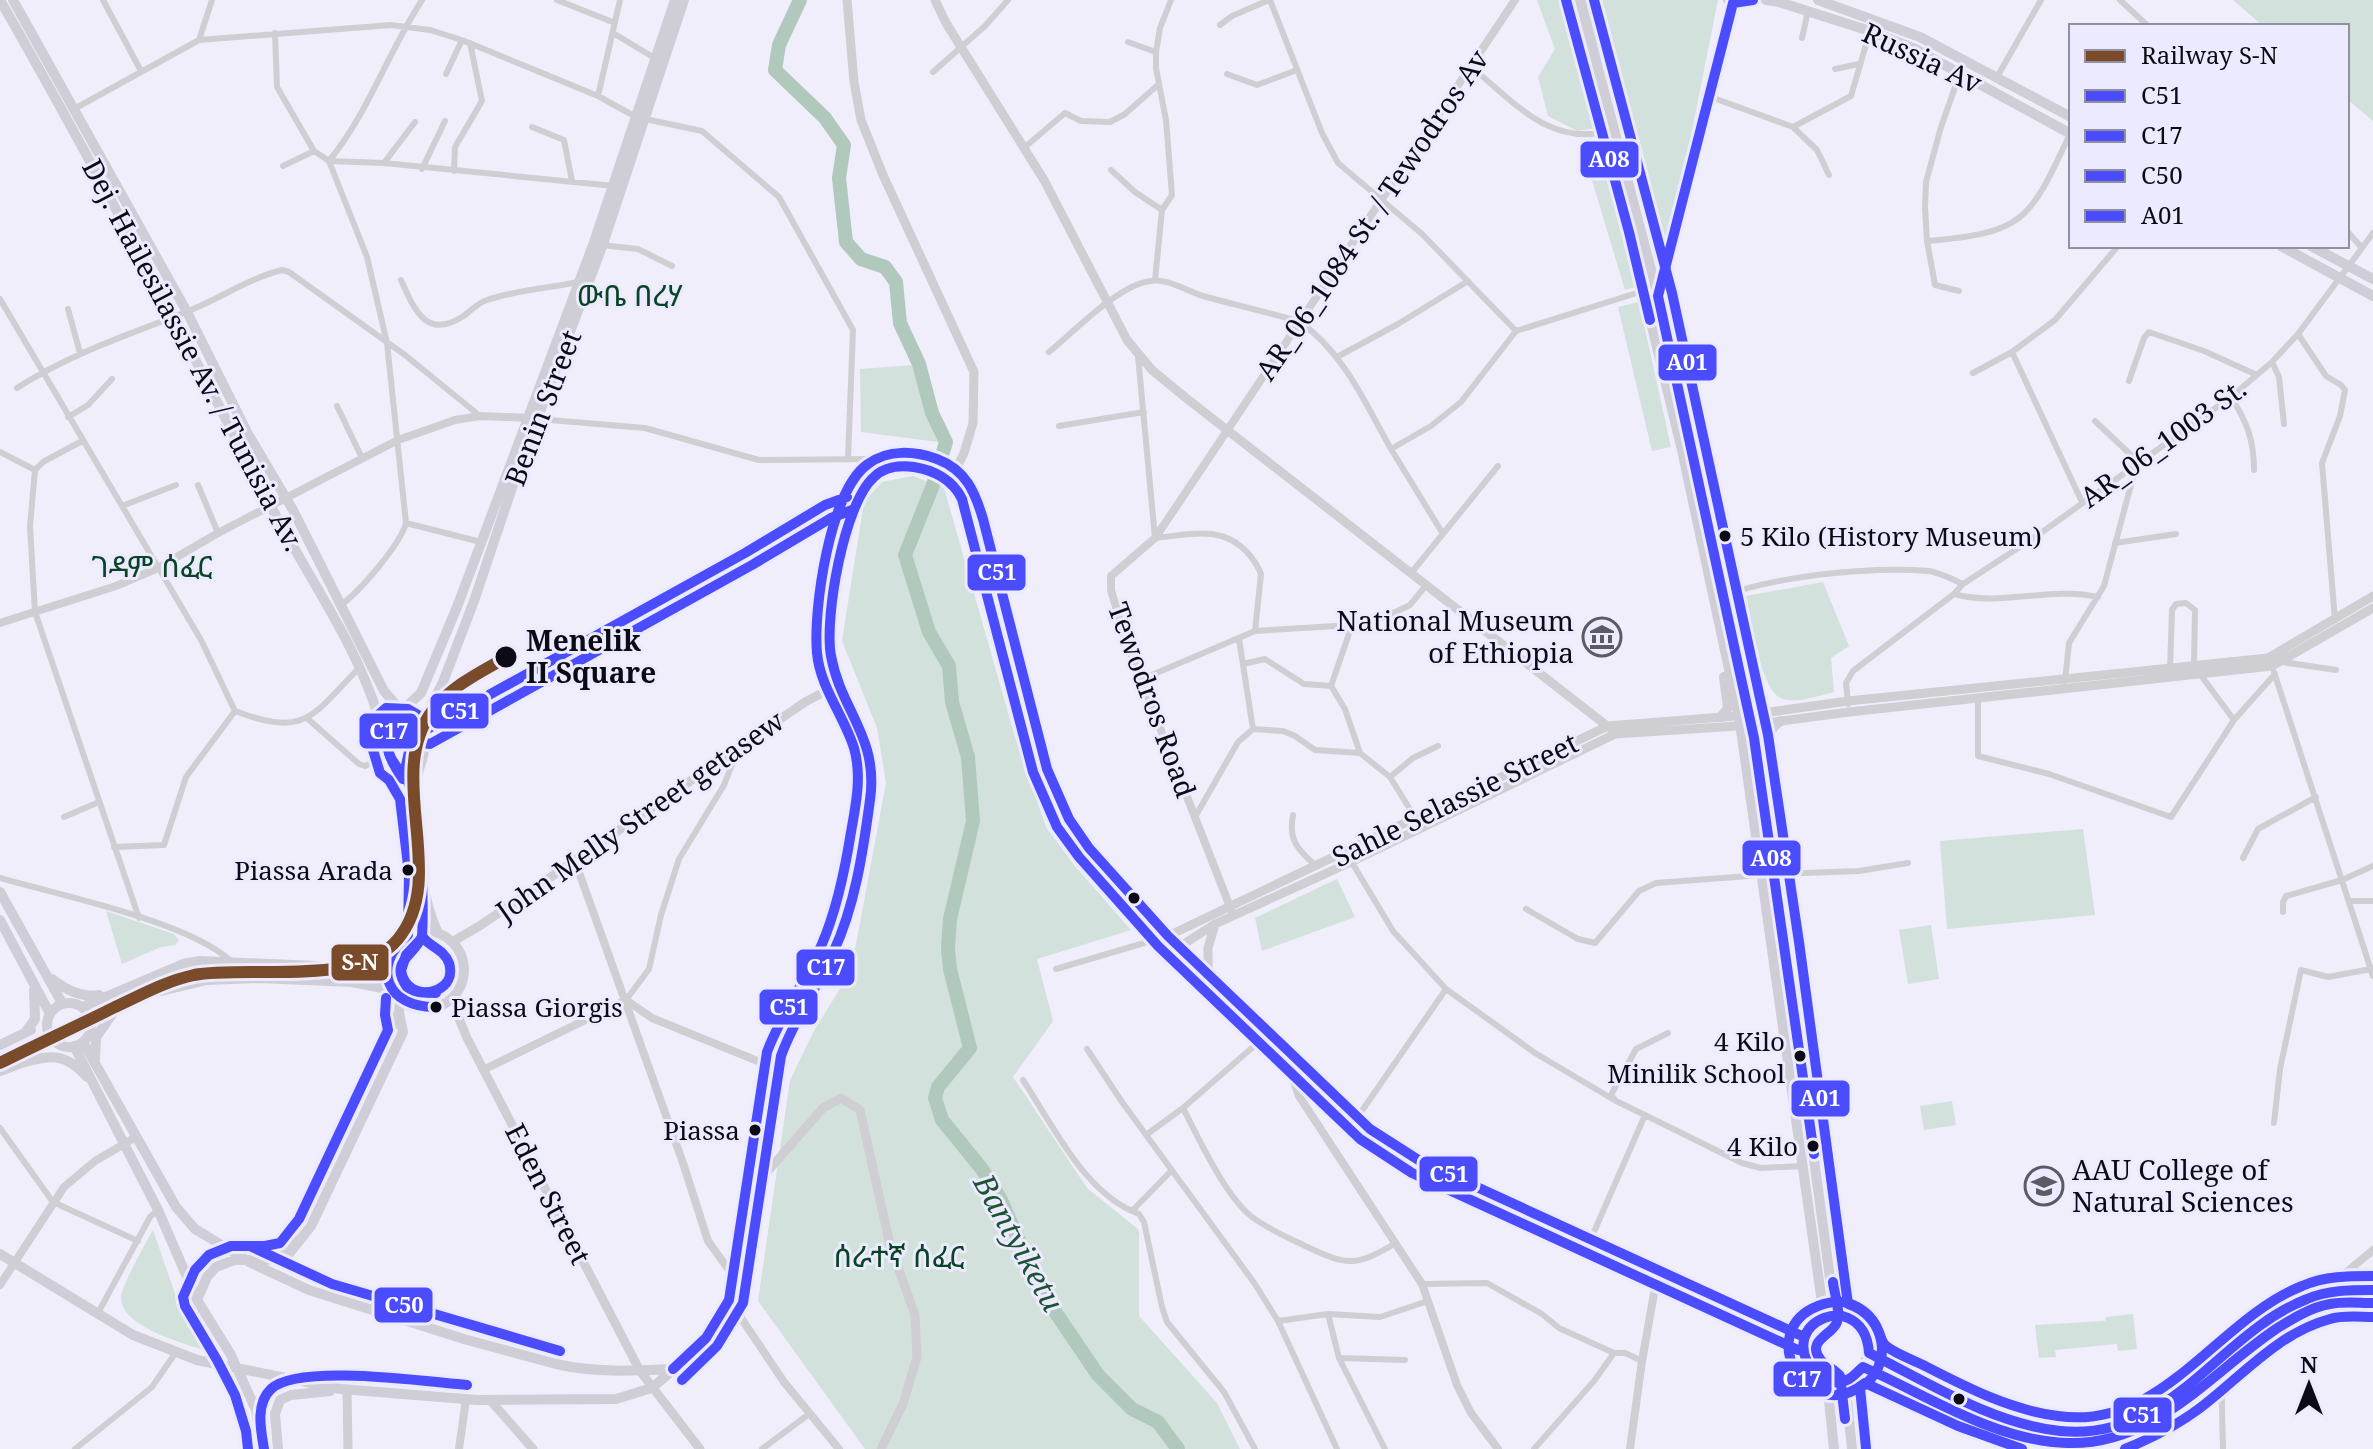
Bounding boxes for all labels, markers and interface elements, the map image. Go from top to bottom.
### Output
street label: Russia Av [1857,13,1989,102]
legend [2069,24,2349,248]
text: Railway S-N [2141,38,2278,71]
street label: AR_06_1084 St. / Tewodros Av [1246,41,1497,387]
text: C51 [2141,78,2183,111]
text: C17 [2141,118,2183,151]
line badge: A08 [1579,140,1640,179]
text: A08 [1588,143,1630,173]
street label: Dej. Hailesilassie Av. / Tunisia Av. [74,152,314,557]
text: C50 [2141,158,2183,191]
text: A01 [2141,198,2185,231]
district label: ውቤ በረሃ [577,274,683,315]
street label: Benin Street [495,324,589,491]
line badge: A01 [1657,343,1718,382]
text: A01 [1666,346,1708,376]
street label: AR_06_1003 St. [2072,369,2253,515]
place label: 5 Kilo (History Museum) [1740,518,2042,554]
marker: 5 Kilo (History Museum) [1717,528,1733,544]
district label: ገዳም ሰፈር [91,545,213,586]
line badge: C51 [966,553,1027,592]
text: C51 [977,556,1017,586]
street label: Tewodros Road [1100,597,1206,802]
place label: National Museum of Ethiopia [1336,601,1574,671]
museum icon: National Museum of Ethiopia [1581,616,1623,658]
place label: Menelik II Square [526,621,656,691]
marker: Menelik II Square [493,644,519,670]
line badge: C51 [429,692,490,730]
text: C51 [440,695,480,725]
street label: John Melly Street getasew [487,701,792,930]
line badge: C17 [358,712,419,750]
text: C17 [369,715,409,745]
street label: Sahle Selassie Street [1325,723,1584,875]
line badge: A08 [1741,839,1802,877]
text: A08 [1750,842,1792,872]
place label: Piassa Arada [234,852,393,888]
marker: Piassa Arada [400,862,416,878]
unlabelled marker [1126,890,1142,906]
line badge: S-N [330,943,390,982]
text: S-N [342,946,378,976]
line badge: C17 [795,948,856,987]
text: C17 [806,951,846,981]
line badge: C51 [758,988,819,1026]
place label: Piassa Giorgis [451,989,623,1025]
text: C51 [769,991,809,1021]
marker: Piassa Giorgis [428,999,444,1015]
place label: 4 Kilo Minilik School [1607,1023,1785,1091]
marker: 4 Kilo Minilik School [1792,1048,1808,1064]
line badge: A01 [1790,1079,1851,1118]
text: A01 [1799,1082,1841,1112]
place label: Piassa [663,1112,740,1148]
street label: Eden Street [497,1117,601,1270]
marker: Piassa [747,1122,763,1138]
place label: 4 Kilo [1727,1128,1798,1164]
marker: 4 Kilo [1805,1138,1821,1154]
place label: AAU College of Natural Sciences [2072,1150,2294,1220]
line badge: C51 [1418,1155,1479,1193]
text: C51 [1429,1158,1469,1188]
water label: Bantyiketu [964,1165,1074,1318]
school or university icon: AAU College of Natural Sciences [2023,1165,2065,1207]
district label: ሰራተኛ ሰፈር [834,1235,964,1276]
line badge: C50 [373,1286,434,1324]
text: C50 [384,1289,424,1319]
north arrow [2269,1345,2349,1425]
text: N [2300,1349,2318,1379]
line badge: C17 [1772,1360,1833,1398]
text: C17 [1782,1363,1822,1393]
unlabelled marker [1951,1391,1967,1407]
line badge: C51 [2112,1396,2173,1434]
text: C51 [2122,1399,2162,1429]

